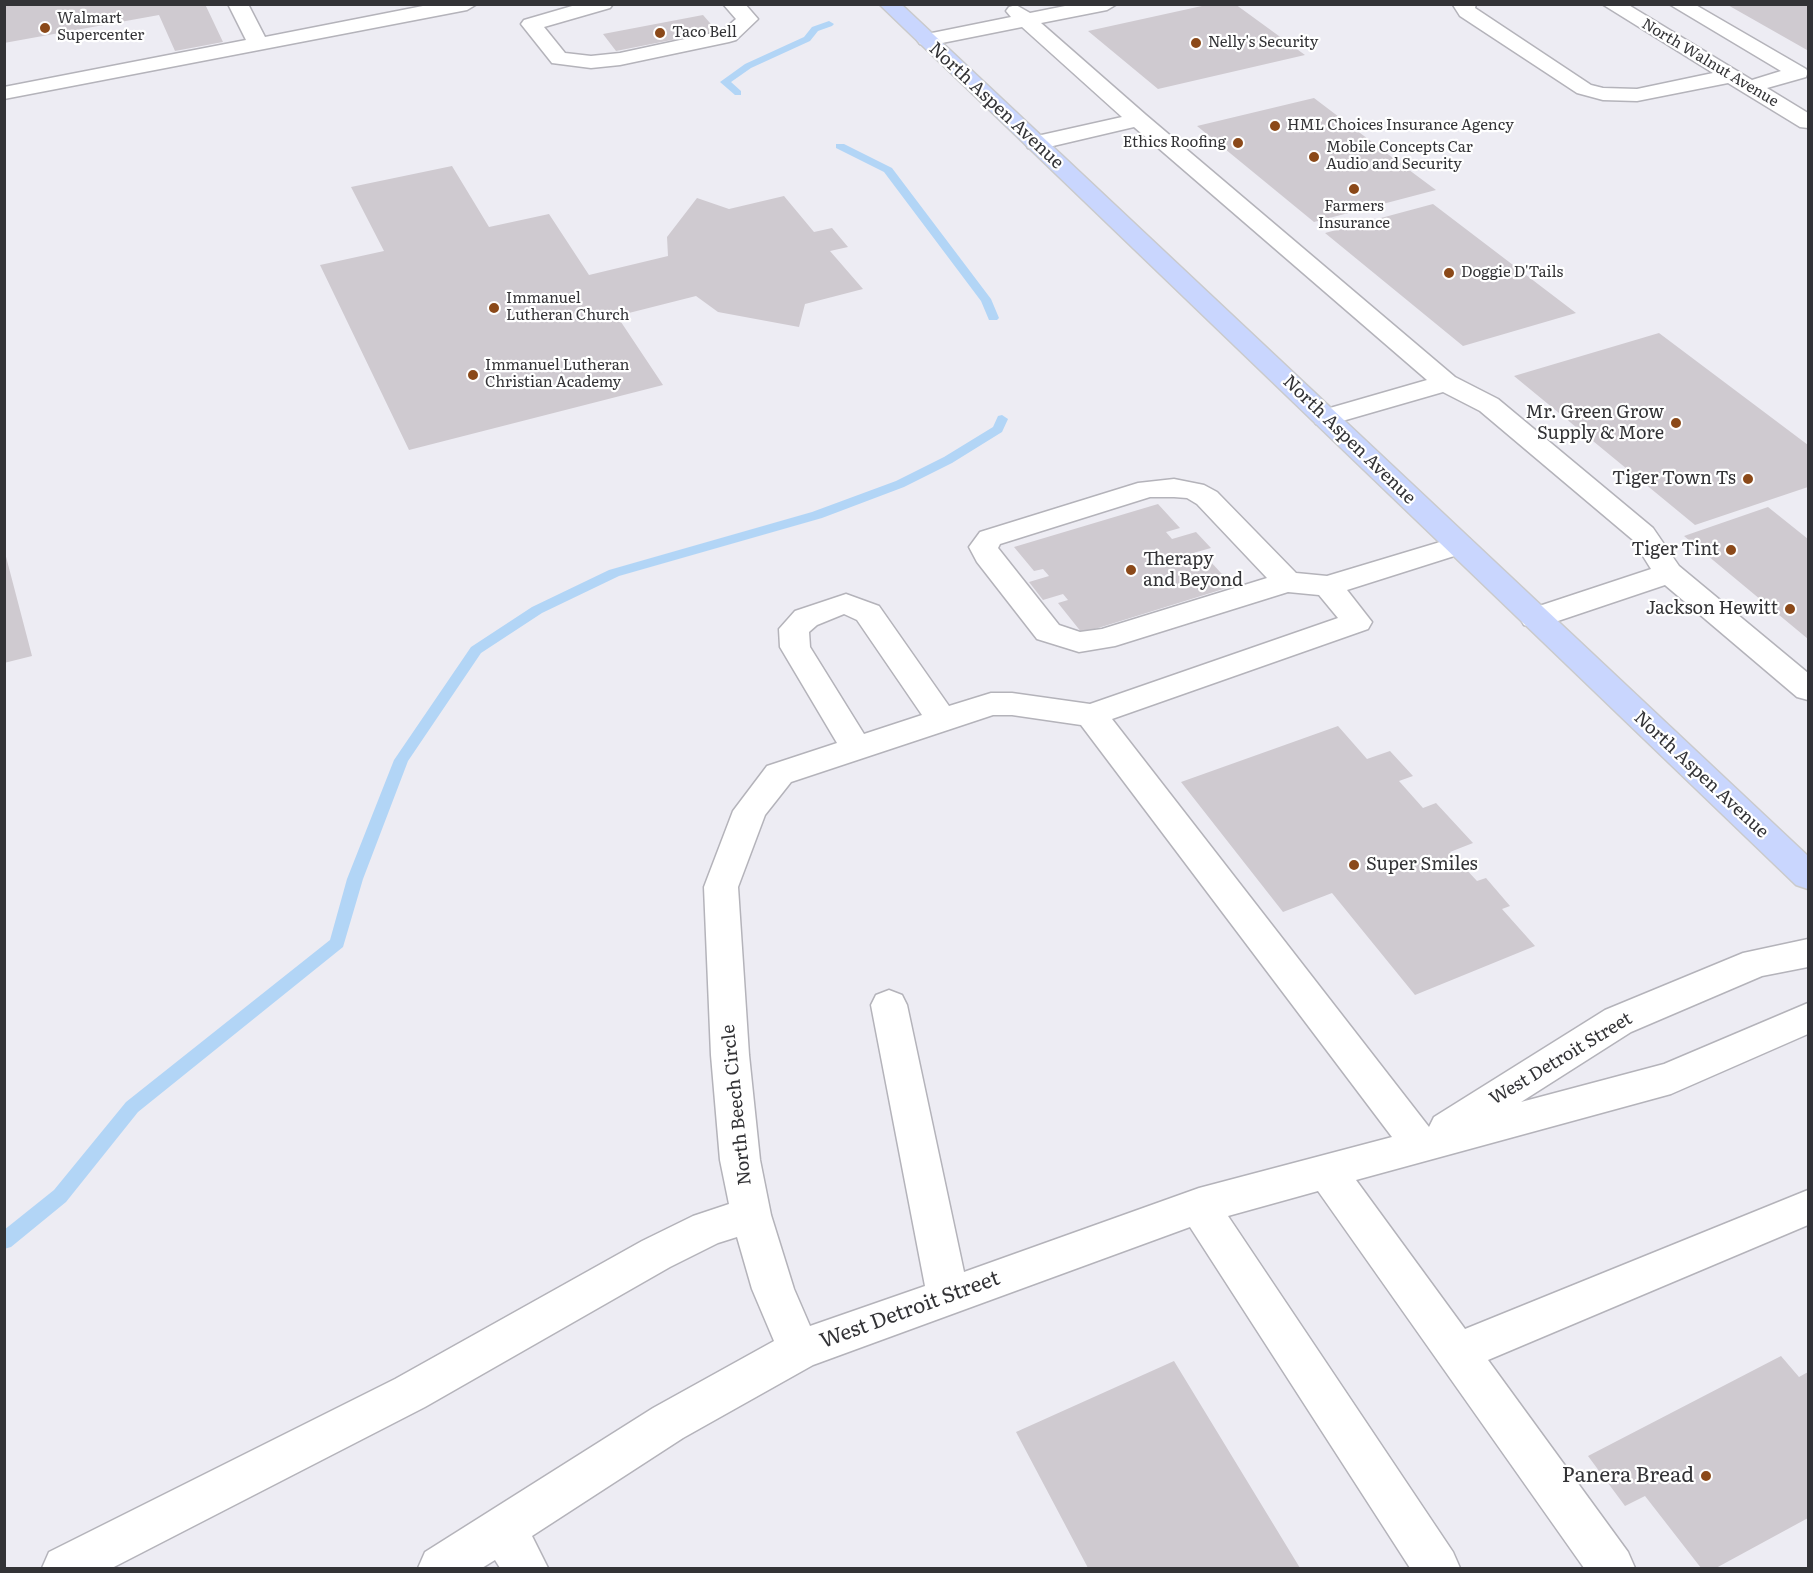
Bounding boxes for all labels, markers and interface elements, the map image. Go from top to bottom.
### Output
place label: Walmart Supercenter [57,10,144,45]
street label: North Walnut Avenue [1638,15,1782,111]
marker: Walmart Supercenter [38,21,52,35]
place label: Taco Bell [672,24,737,42]
marker: Taco Bell [653,26,667,40]
place label: Nelly's Security [1208,34,1318,52]
marker: Nelly's Security [1189,36,1203,50]
street label: North Aspen Avenue [924,38,1068,174]
place label: HML Choices Insurance Agency [1287,117,1514,135]
marker: HML Choices Insurance Agency [1268,119,1282,133]
place label: Ethics Roofing [1123,134,1226,152]
marker: Ethics Roofing [1231,136,1245,150]
place label: Mobile Concepts Car Audio and Security [1326,139,1473,174]
marker: Mobile Concepts Car Audio and Security [1307,150,1321,164]
marker: Farmers Insurance [1347,182,1361,196]
place label: Farmers Insurance [1318,198,1390,233]
place label: Doggie D'Tails [1461,264,1563,282]
marker: Doggie D'Tails [1442,266,1456,280]
place label: Immanuel Lutheran Church [506,290,629,325]
marker: Immanuel Lutheran Church [487,301,501,315]
place label: Immanuel Lutheran Christian Academy [485,357,629,392]
marker: Immanuel Lutheran Christian Academy [466,368,480,382]
street label: North Aspen Avenue [1278,371,1420,509]
place label: Mr. Green Grow Supply & More [1526,402,1664,444]
marker: Mr. Green Grow Supply & More [1669,416,1683,430]
place label: Tiger Town Ts [1612,468,1736,490]
marker: Tiger Town Ts [1741,472,1755,486]
place label: Tiger Tint [1631,539,1719,561]
marker: Tiger Tint [1724,543,1738,557]
place label: Therapy and Beyond [1143,549,1243,592]
marker: Therapy and Beyond [1124,563,1138,577]
place label: Jackson Hewitt [1646,598,1778,620]
marker: Jackson Hewitt [1783,602,1797,616]
street label: North Aspen Avenue [1629,707,1773,843]
place label: Super Smiles [1366,854,1478,876]
marker: Super Smiles [1347,858,1361,872]
street label: West Detroit Street [1486,1008,1636,1110]
street label: North Beech Circle [718,1023,756,1187]
street label: West Detroit Street [817,1266,1003,1354]
place label: Panera Bread [1562,1463,1694,1489]
marker: Panera Bread [1699,1469,1713,1483]

